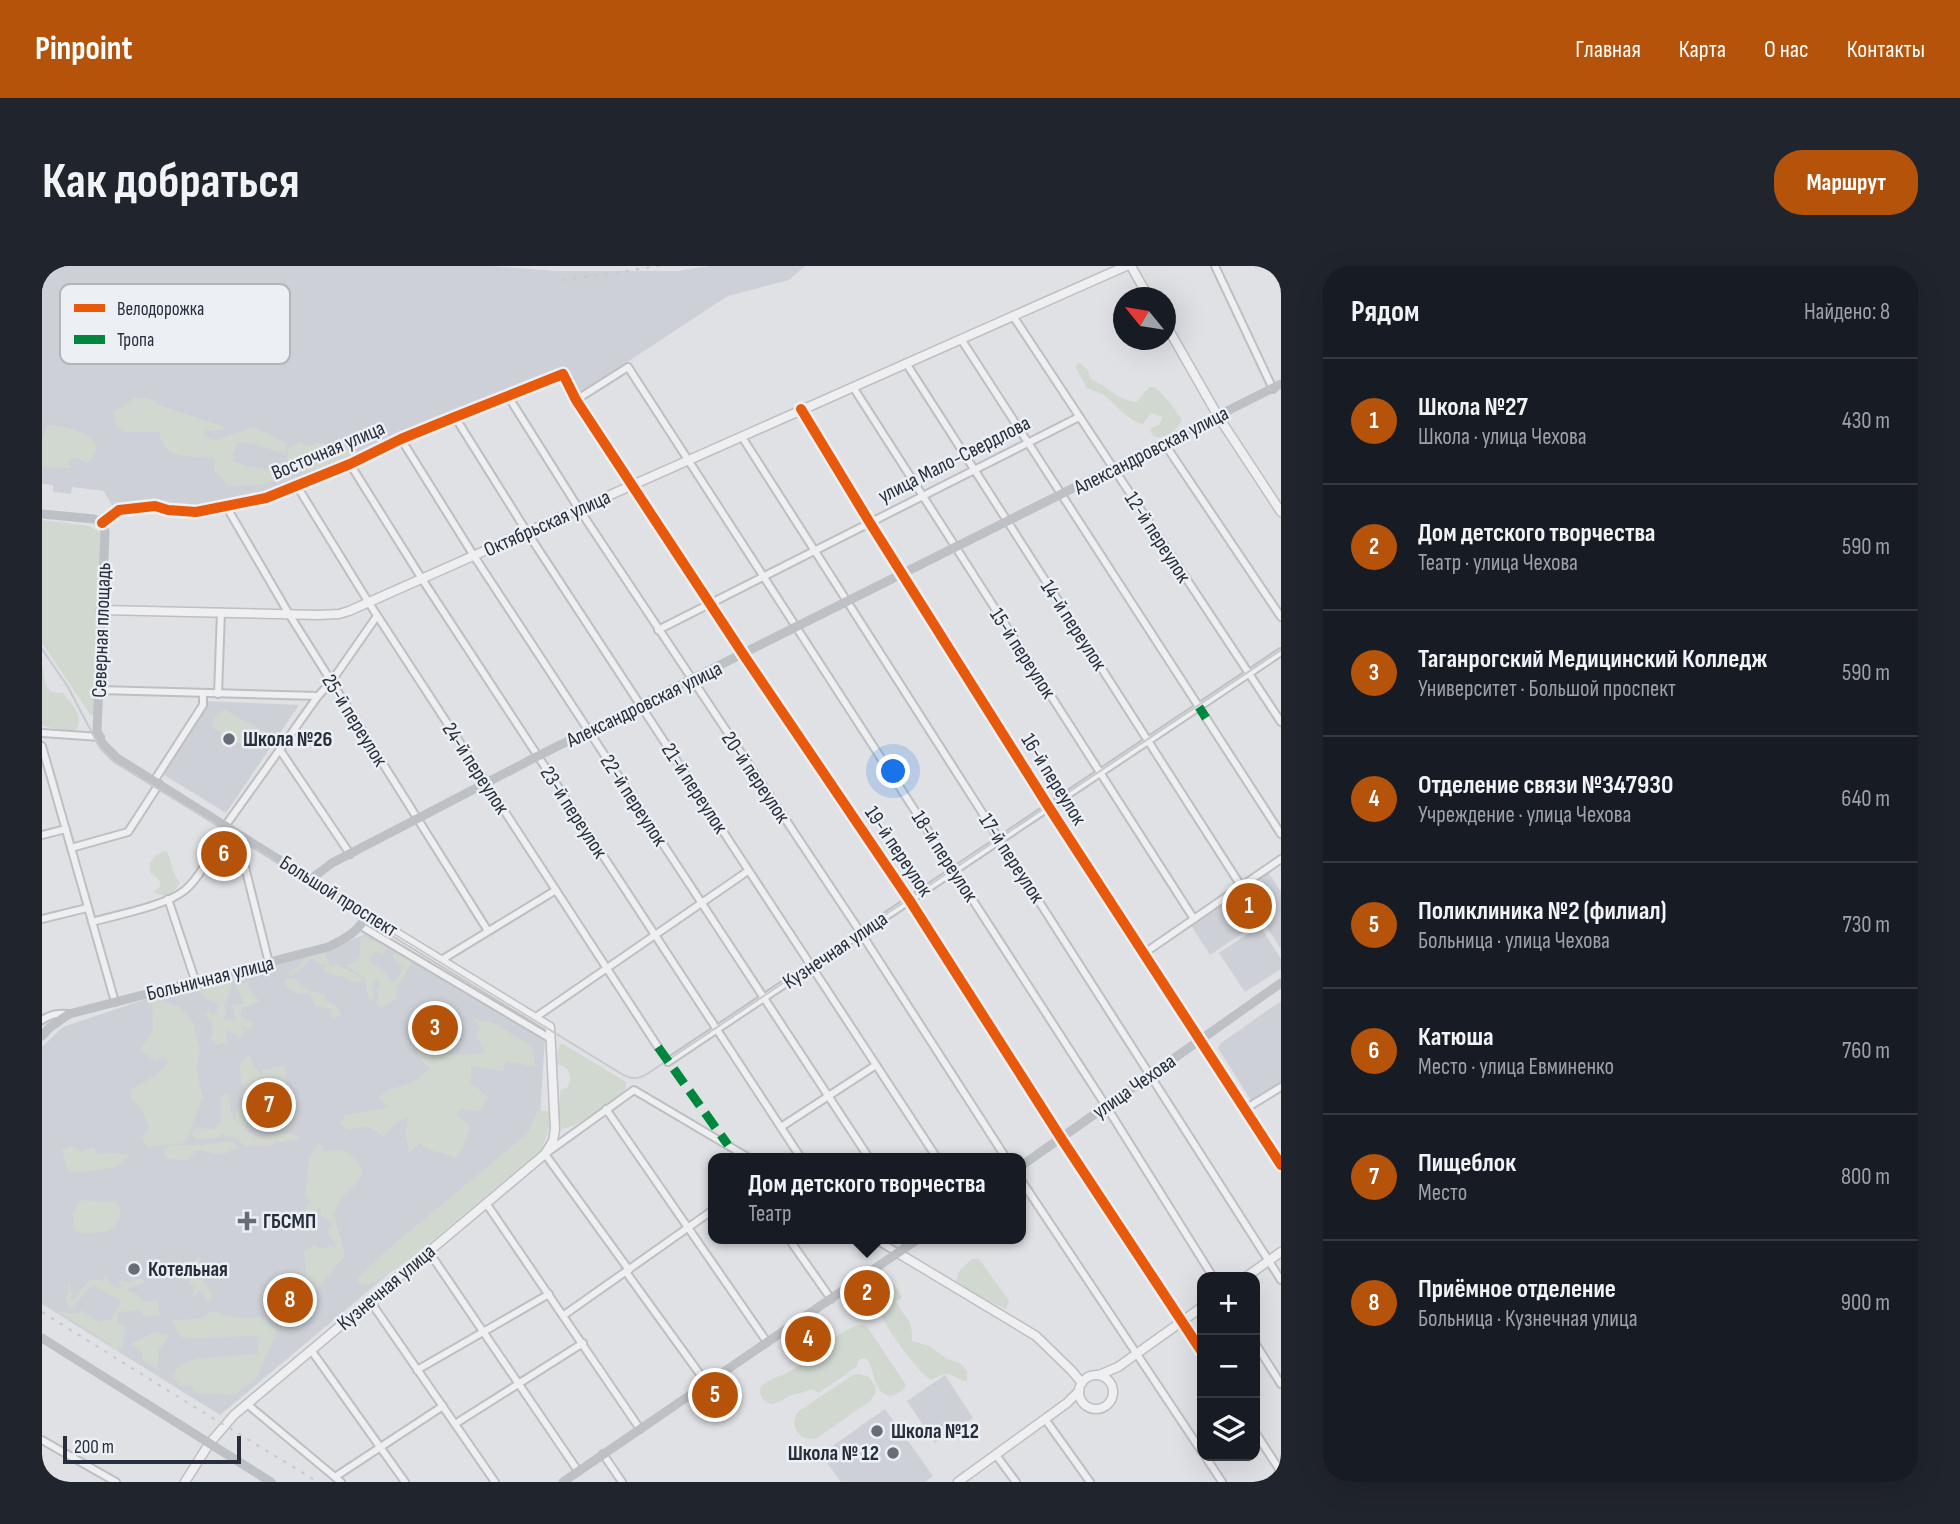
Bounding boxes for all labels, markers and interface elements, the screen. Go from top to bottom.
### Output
text: Pinpoint [35,29,132,69]
text: Главная [1575,35,1641,64]
text: Карта [1679,35,1726,64]
text: О нас [1764,35,1809,64]
text: Контакты [1847,35,1925,64]
button: Маршрут [1774,150,1918,215]
text: Как добраться [42,153,300,212]
legend [60,284,290,364]
north arrow [1113,287,1176,350]
text: Рядом [1351,294,1419,330]
text: Велодорожка [117,298,204,321]
text: Найдено: 8 [1804,298,1890,326]
text: Тропа [117,329,154,352]
text: Школа №27 [1418,392,1528,423]
street label: Александровская улица [1069,401,1233,501]
text: 1 [1369,407,1379,435]
text: 430 m [1842,407,1890,435]
street label: улица Мало-Свердлова [874,410,1034,509]
street label: Восточная улица [268,415,389,486]
text: Школа · улица Чехова [1418,423,1587,451]
street label: Октябрьская улица [480,484,614,563]
street label: 12-й переулок [1119,487,1196,587]
text: Дом детского творчества [1418,518,1655,549]
text: 2 [1369,533,1379,561]
text: 590 m [1842,533,1890,561]
text: Театр · улица Чехова [1418,549,1578,577]
street label: Северная площадь [87,562,116,698]
street label: 14-й переулок [1035,575,1112,675]
street label: 15-й переулок [984,603,1061,703]
text: Таганрогский Медицинский Колледж [1418,644,1767,675]
street label: Александровская улица [561,656,726,753]
text: 3 [1369,659,1379,687]
text: 590 m [1842,659,1890,687]
street label: 25-й переулок [316,670,393,771]
text: Университет · Большой проспект [1418,675,1676,703]
street label: 24-й переулок [437,718,514,819]
place label: Школа №26 [243,727,333,752]
street label: 20-й переулок [716,727,795,828]
street label: 16-й переулок [1016,729,1092,830]
marker: Школа №26 [221,731,237,747]
street label: 21-й переулок [656,738,733,838]
street label: 22-й переулок [595,750,672,851]
your location [876,754,910,788]
street label: 23-й переулок [535,762,613,863]
text: Отделение связи №347930 [1418,770,1673,801]
text: 4 [1369,785,1379,813]
text: 640 m [1841,785,1890,813]
street label: 19-й переулок [859,801,938,901]
text: Учреждение · улица Чехова [1418,801,1631,829]
street label: 18-й переулок [906,806,983,906]
street label: 17-й переулок [973,809,1050,908]
pin: 6 [201,828,247,880]
street label: Большой проспект [275,850,402,943]
pin: 1 [1226,880,1272,932]
text: Поликлиника №2 (филиал) [1418,896,1667,927]
street label: Кузнечная улица [778,906,892,995]
text: 5 [1369,911,1379,939]
text: 730 m [1842,911,1890,939]
text: Больница · улица Чехова [1418,927,1610,955]
street label: Больничная улица [144,951,276,1006]
pin: 3 [412,1002,458,1054]
text: Катюша [1418,1022,1494,1053]
text: 6 [1369,1037,1379,1065]
text: 760 m [1842,1037,1890,1065]
street label: улица Чехова [1088,1049,1181,1124]
text: Место · улица Евминенко [1418,1053,1614,1081]
pin: 7 [246,1079,292,1131]
text: Пищеблок [1418,1148,1516,1179]
popup [708,1153,1026,1244]
text: 7 [1369,1163,1379,1191]
text: 800 m [1841,1163,1890,1191]
text: Дом детского творчества [748,1169,986,1200]
text: Место [1418,1179,1467,1207]
text: Театр [748,1200,791,1228]
place label: ГБСМП [263,1209,316,1234]
marker: ГБСМП [237,1211,257,1231]
street label: Кузнечная улица [332,1239,441,1336]
place label: Котельная [148,1257,228,1282]
marker: Котельная [126,1261,142,1277]
pin: 2 [844,1267,890,1319]
map controls [1197,1272,1260,1461]
button: + [1197,1272,1260,1335]
pin: 8 [267,1274,313,1326]
text: Приёмное отделение [1418,1274,1616,1305]
text: 8 [1369,1289,1379,1317]
text: 900 m [1841,1289,1890,1317]
text: Больница · Кузнечная улица [1418,1305,1638,1333]
pin: 4 [785,1313,831,1365]
button: − [1197,1335,1260,1398]
pin: 5 [692,1369,738,1421]
button: layers [1197,1398,1260,1461]
place label: Школа №12 [891,1419,979,1444]
marker: Школа №12 [869,1423,885,1439]
scale bar [63,1433,242,1465]
text: 200 m [74,1436,114,1459]
place label: Школа № 12 [788,1441,879,1466]
marker: Школа № 12 [885,1445,901,1461]

